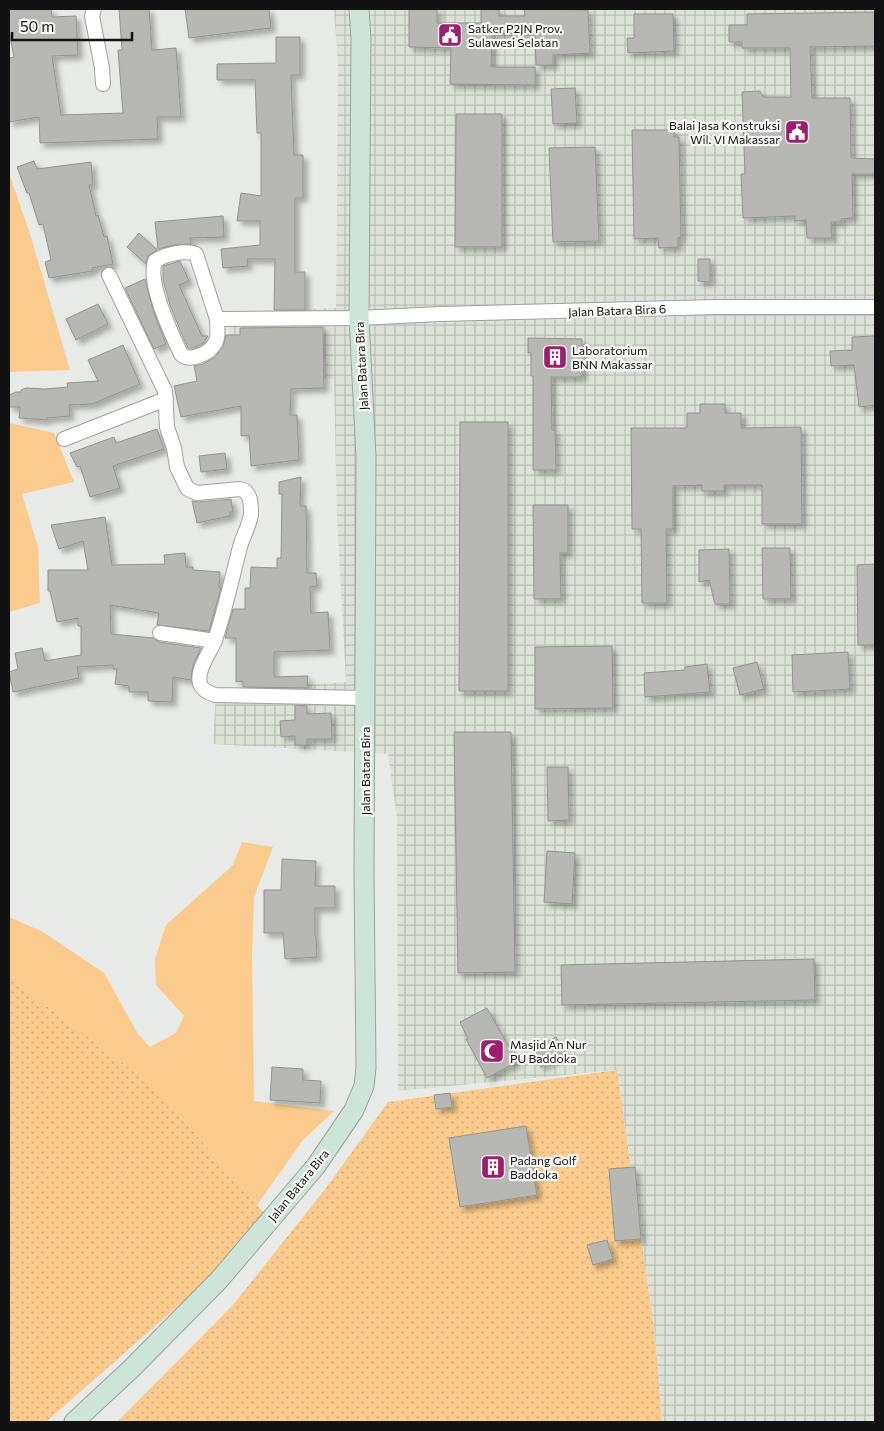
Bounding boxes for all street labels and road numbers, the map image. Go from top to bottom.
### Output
street label: Jalan Batara Bira 6 [568,301,666,320]
street label: Jalan Batara Bira [352,321,371,411]
street label: Jalan Batara Bira [358,727,373,815]
street label: Jalan Batara Bira [265,1146,332,1224]

